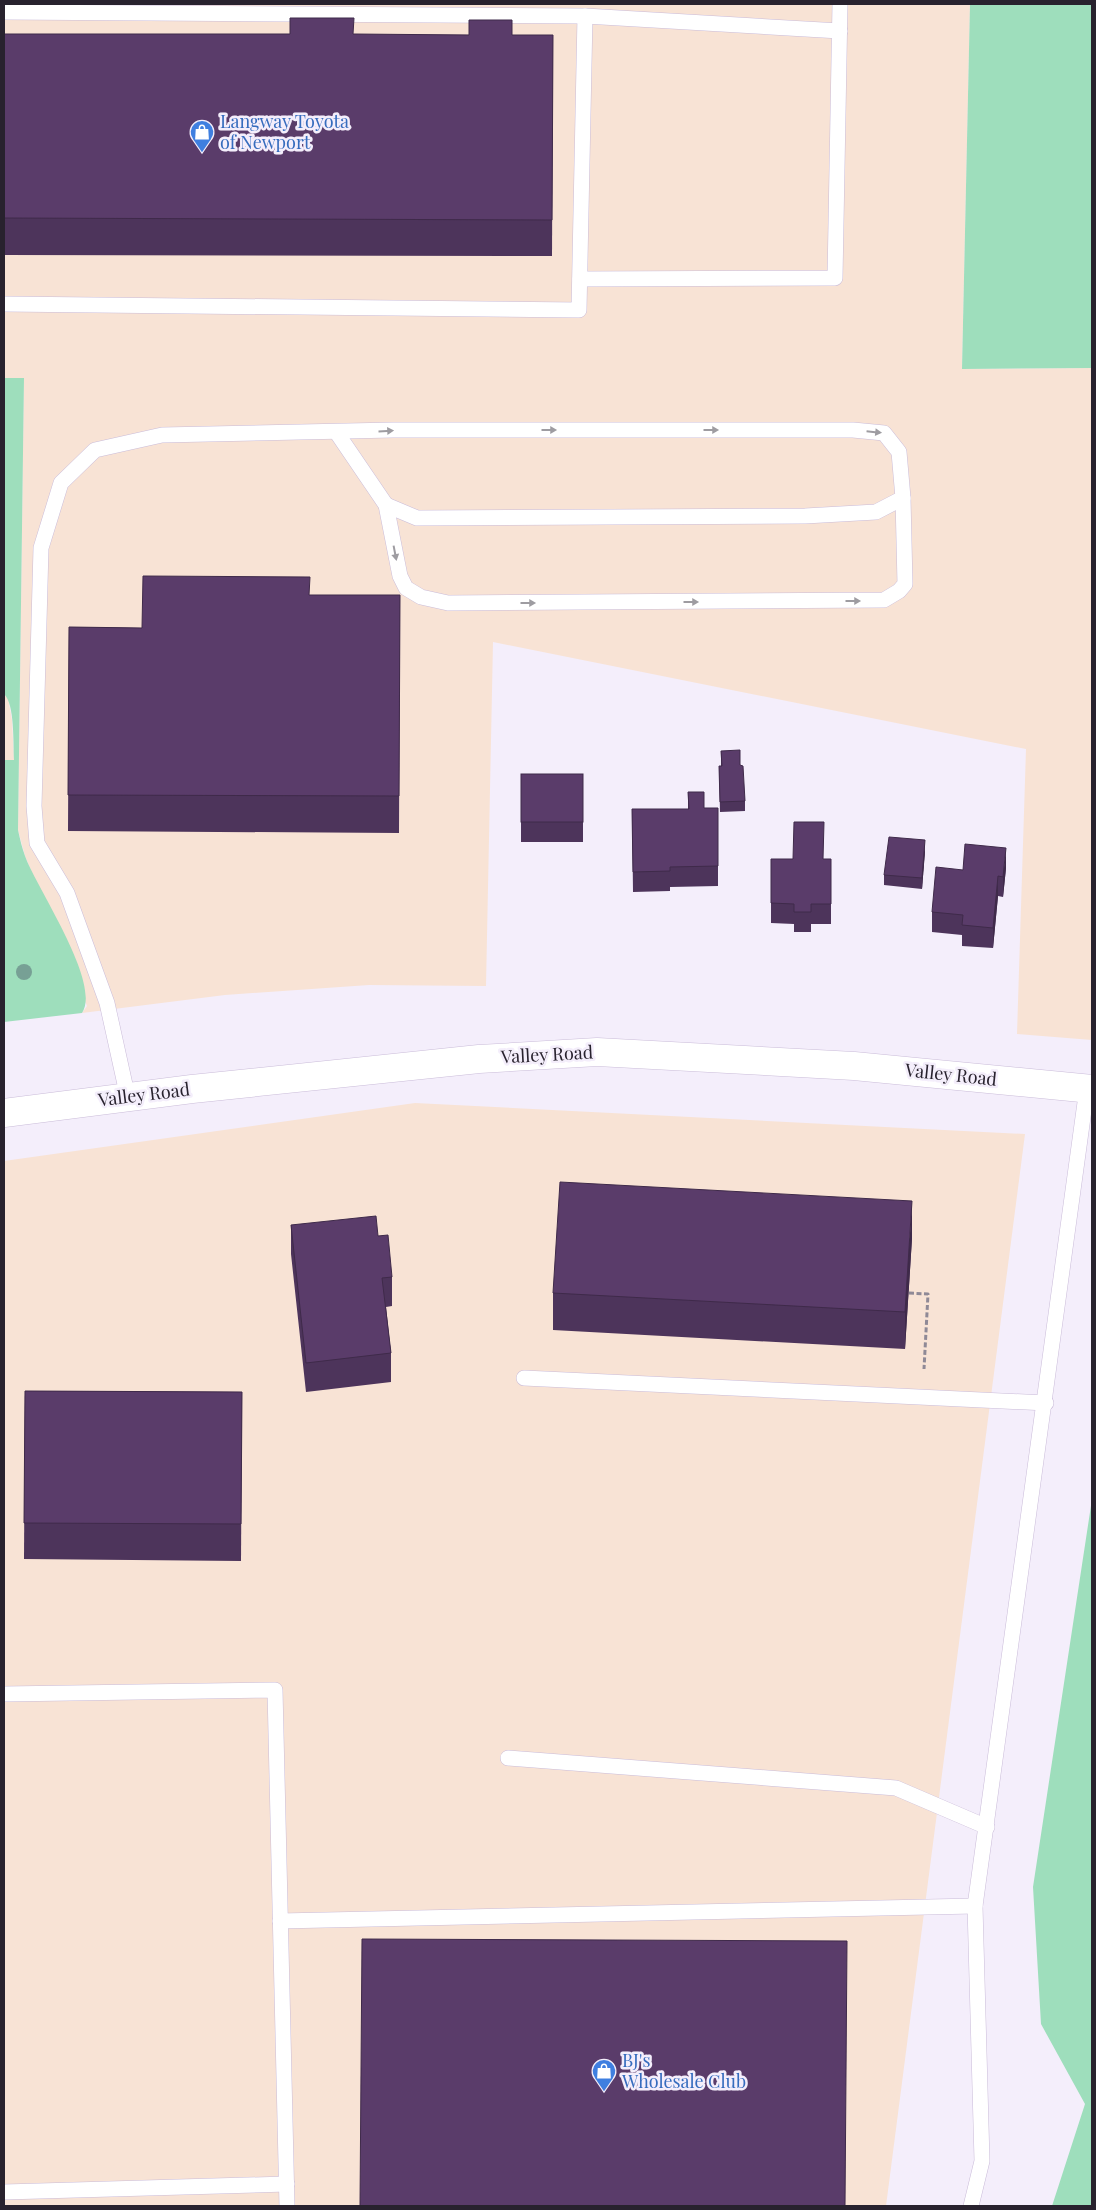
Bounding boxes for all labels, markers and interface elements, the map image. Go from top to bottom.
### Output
place label: Langway Toyota of Newport [220,109,349,154]
shop icon: Langway Toyota of Newport [189,119,215,153]
one-way arrow [378,426,394,434]
one-way arrow [541,426,557,434]
one-way arrow [703,426,719,434]
one-way arrow [866,428,882,436]
one-way arrow [391,545,399,561]
one-way arrow [846,597,862,605]
one-way arrow [683,598,699,606]
one-way arrow [521,599,537,607]
street label: Valley Road [499,1040,594,1068]
street label: Valley Road [903,1057,999,1091]
street label: Valley Road [96,1076,192,1112]
place label: BJ's Wholesale Club [621,2048,746,2093]
shop icon: BJ's Wholesale Club [591,2058,617,2092]

